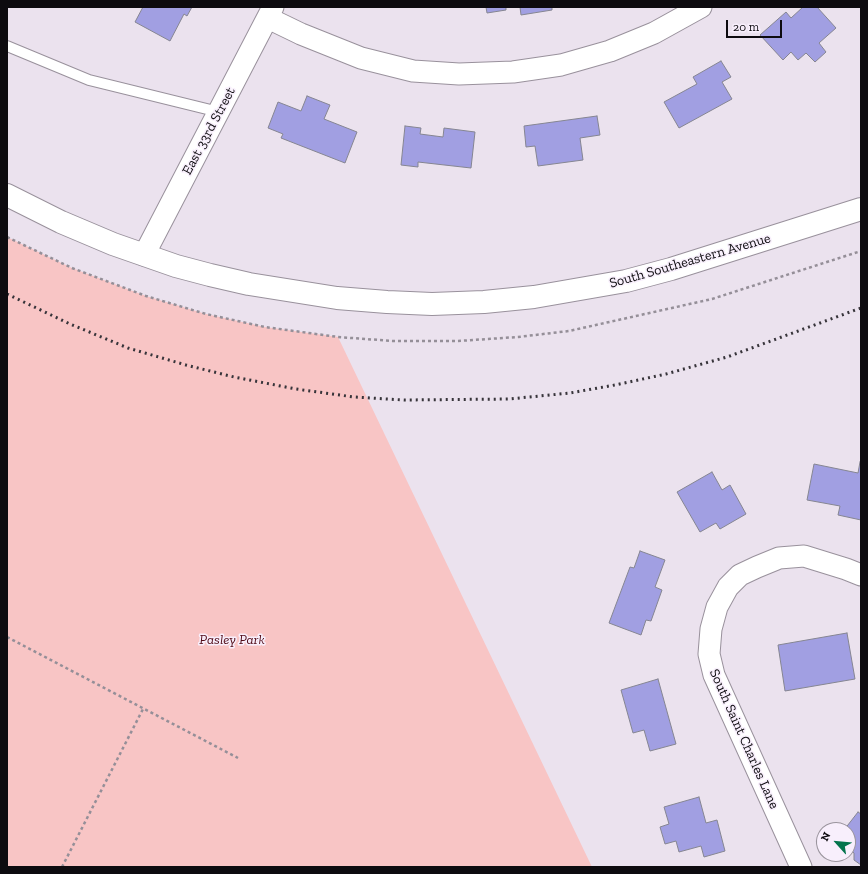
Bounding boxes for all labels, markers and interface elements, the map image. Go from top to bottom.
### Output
scale bar [728,12,784,38]
text: 20 m [733,20,759,34]
street label: East 33rd Street [179,84,239,178]
street label: South Southeastern Avenue [607,230,773,292]
park label: Pasley Park [199,632,265,648]
street label: South Saint Charles Lane [706,666,782,812]
north arrow [816,822,856,862]
text: N [818,830,833,843]

